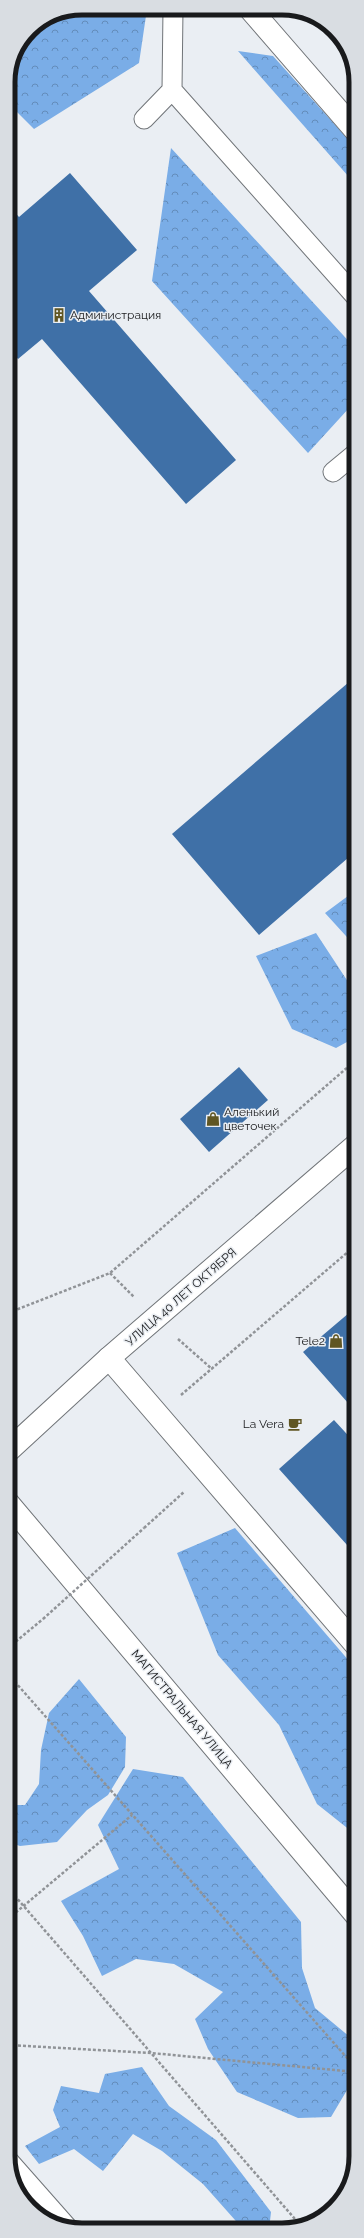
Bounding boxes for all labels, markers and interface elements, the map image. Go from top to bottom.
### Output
building icon: Администрация [51,307,67,323]
place label: Администрация [70,308,161,322]
place label: Аленький цветочек [224,1105,279,1133]
shop icon: Аленький цветочек [205,1111,221,1127]
street label: УЛИЦА 40 ЛЕТ ОКТЯБРЯ [123,1245,239,1349]
shop icon: Tele2 [328,1333,344,1349]
place label: Tele2 [295,1334,325,1348]
cafe icon: La Vera [287,1416,303,1432]
place label: La Vera [243,1417,284,1431]
street label: МАГИСТРАЛЬНАЯ УЛИЦА [128,1647,236,1771]

